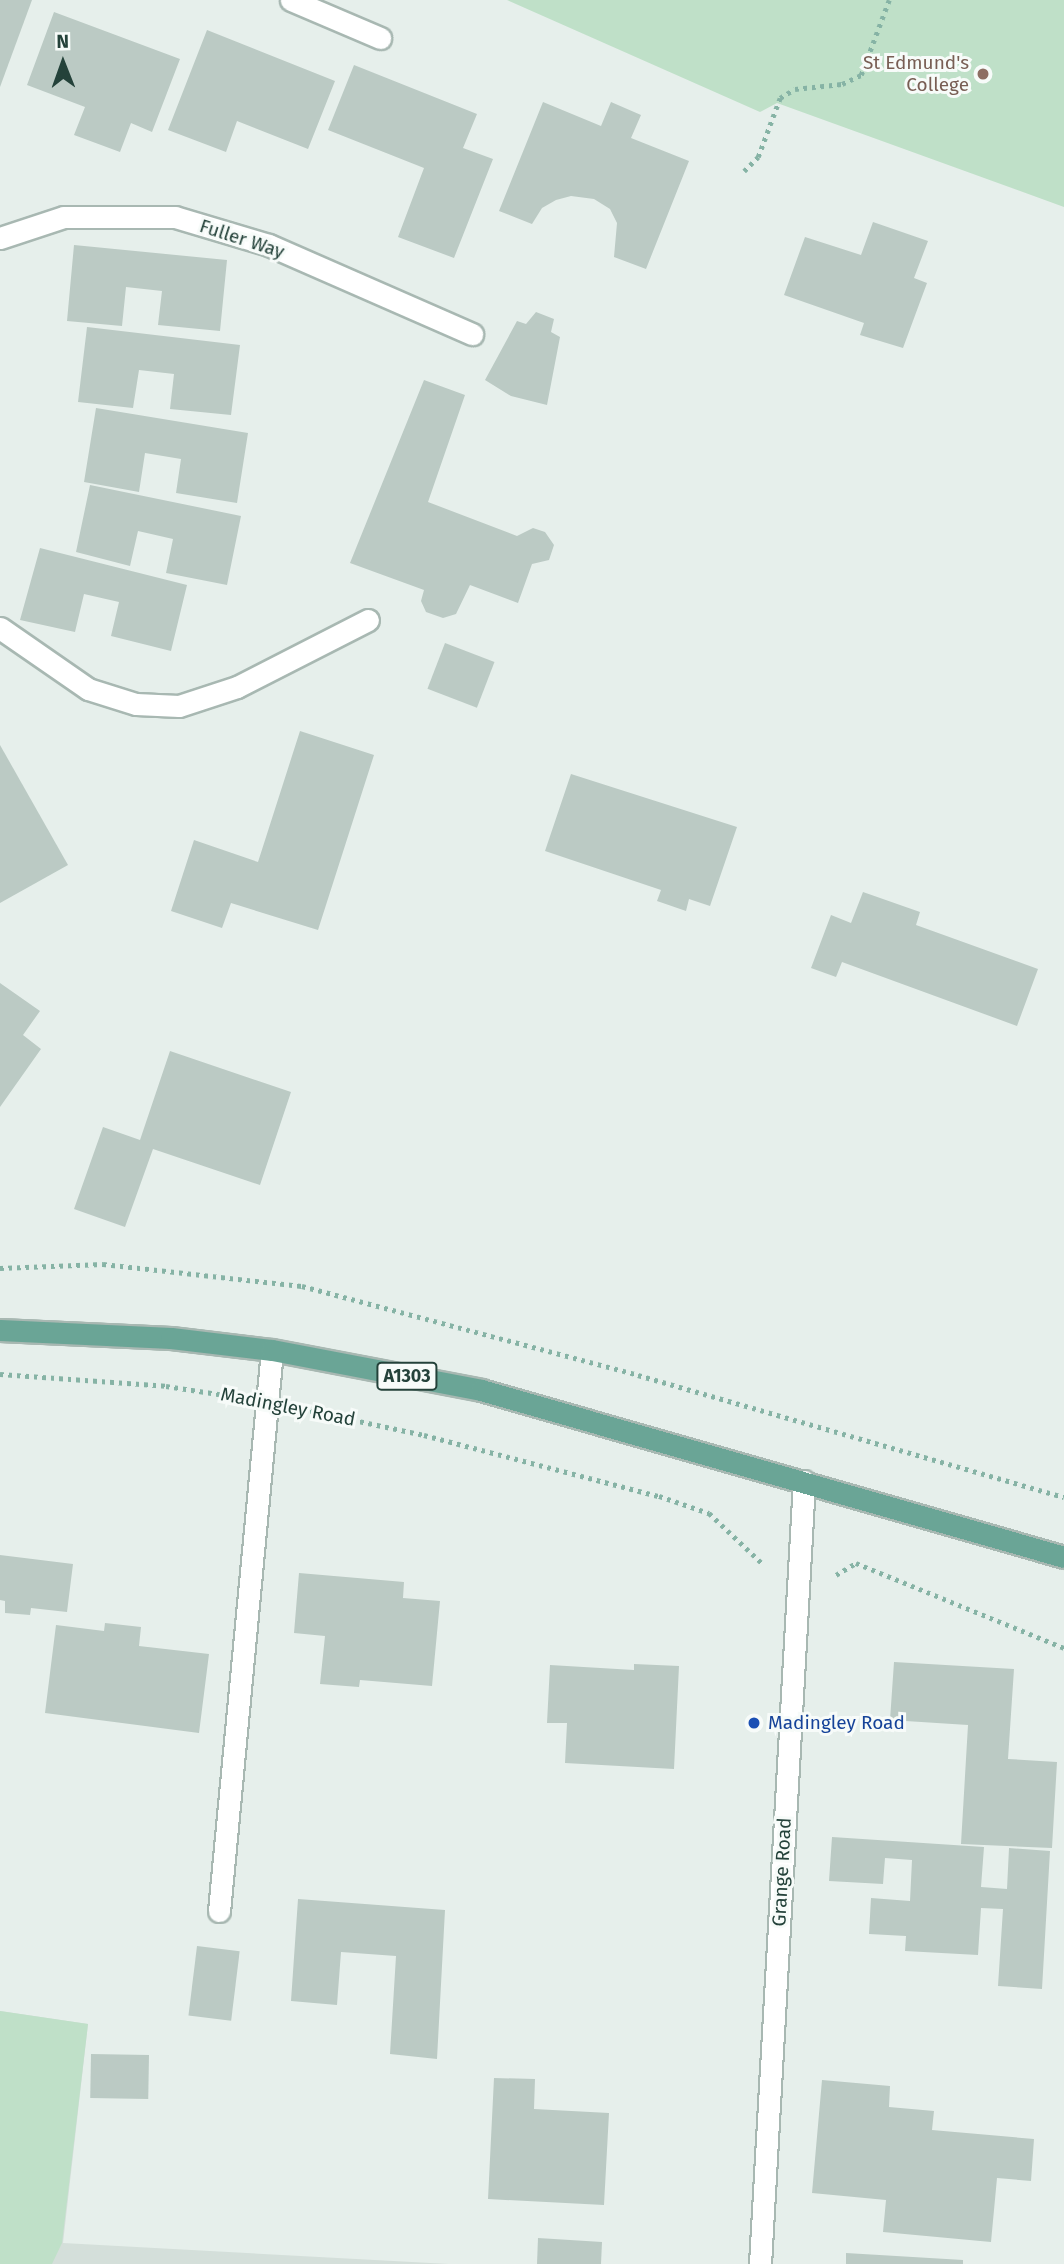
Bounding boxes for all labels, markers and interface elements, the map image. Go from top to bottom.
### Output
north arrow [28,28,98,98]
text: N [56,30,69,53]
place label: St Edmund's College [863,52,969,96]
marker: St Edmund's College [975,66,991,82]
street label: Fuller Way [197,215,287,263]
road number: A1303 [376,1362,438,1391]
street label: Madingley Road [219,1383,357,1431]
place label: Madingley Road [768,1712,905,1734]
marker: Madingley Road [746,1715,762,1731]
street label: Grange Road [768,1817,796,1927]

